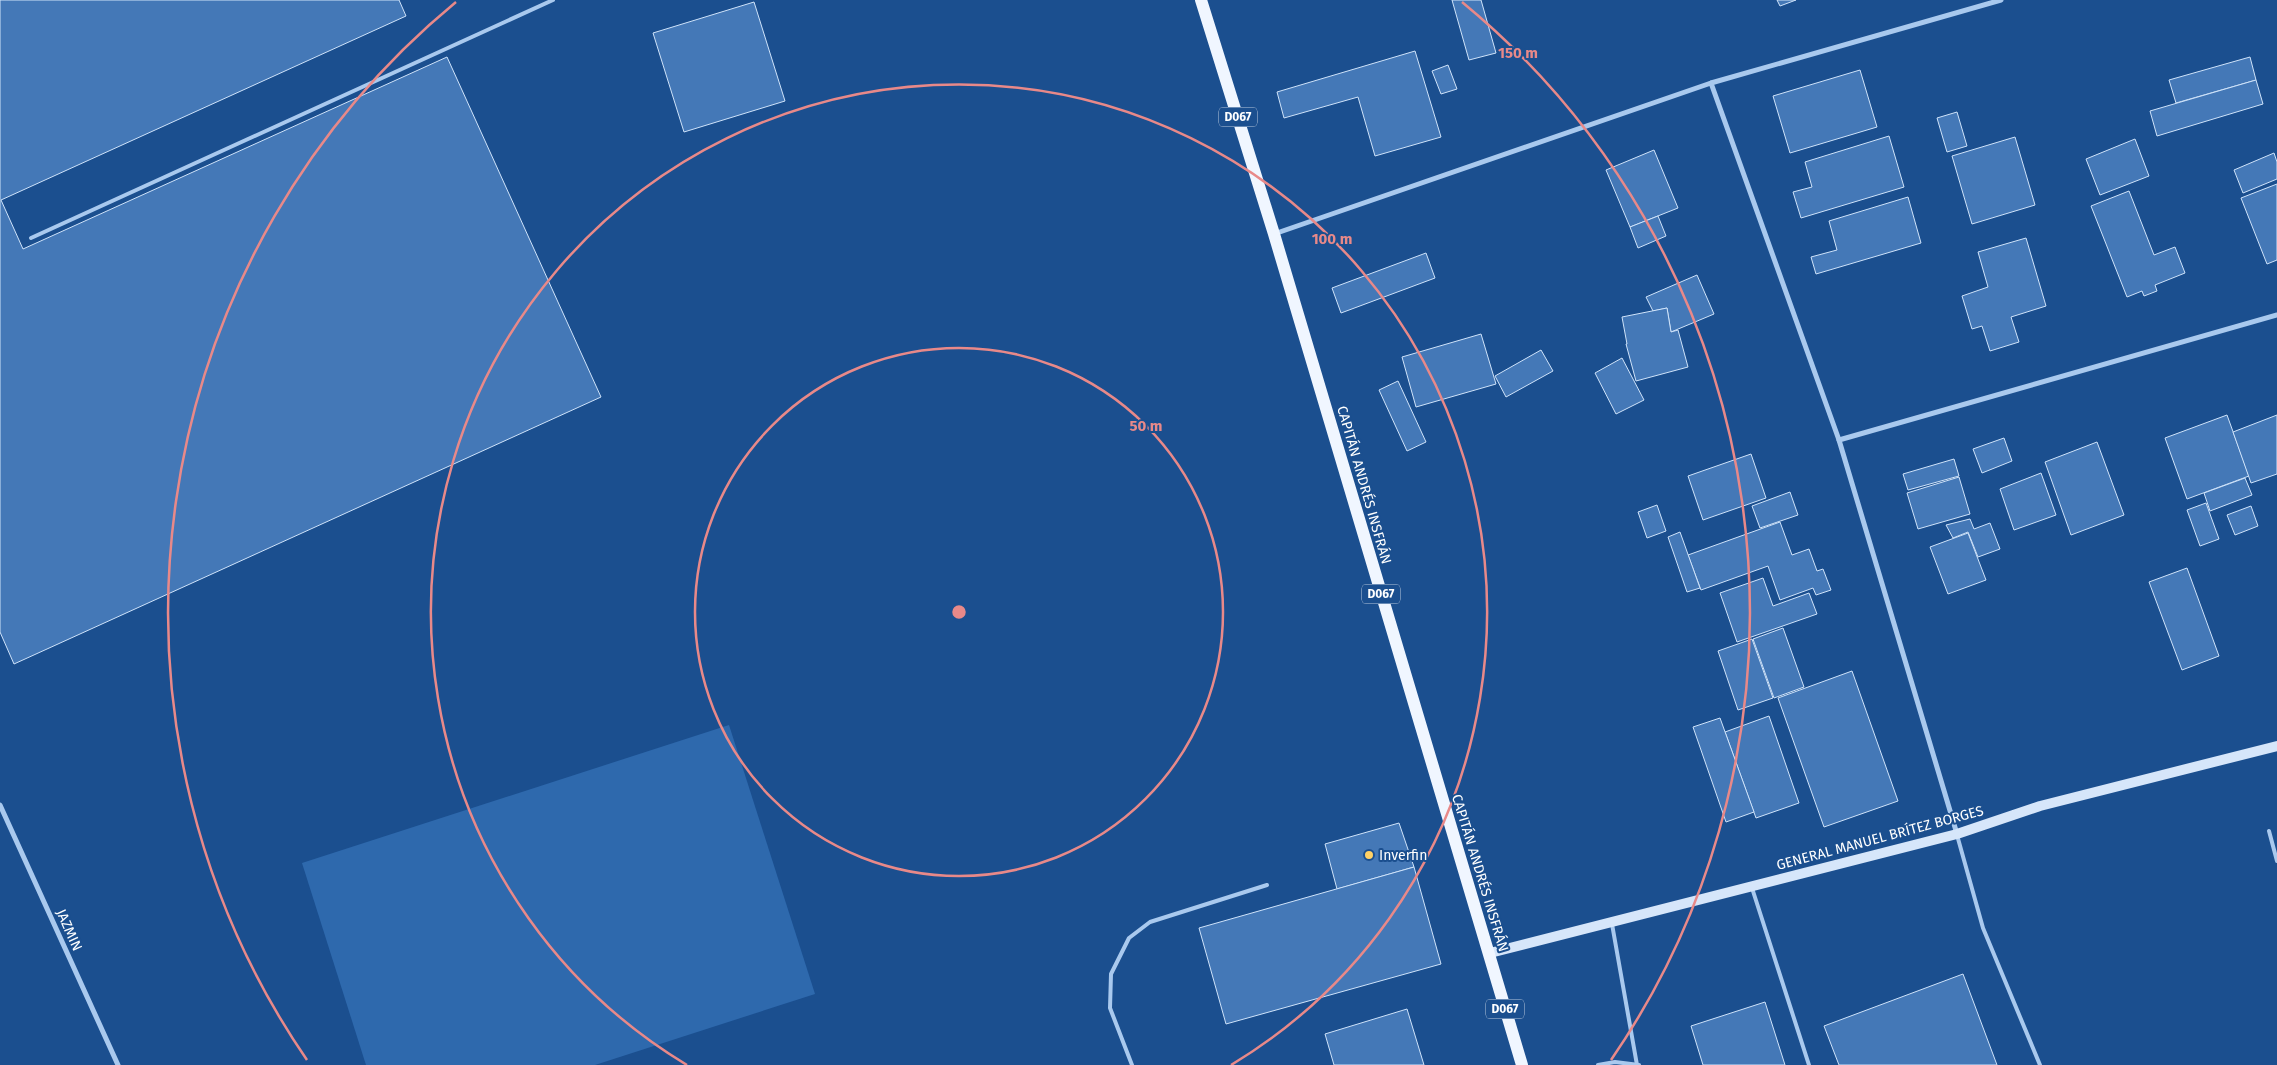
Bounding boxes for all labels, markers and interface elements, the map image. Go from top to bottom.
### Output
text: 150 m [1498,44,1538,62]
road number: D067 [1219,108,1257,126]
text: 100 m [1312,230,1352,248]
street label: CAPITÁN ANDRÉS INSFRÁN [1333,404,1396,566]
text: 50 m [1129,417,1163,435]
road number: D067 [1362,584,1400,604]
centre of rings [950,603,968,621]
street label: CAPITÁN ANDRÉS INSFRÁN [1448,792,1513,954]
street label: GENERAL MANUEL BRÍTEZ BORGES [1774,801,1986,874]
place label: Inverfin [1379,847,1427,864]
marker: Inverfin [1363,849,1375,861]
street label: JAZMIN [52,906,86,954]
road number: D067 [1486,1000,1524,1019]

